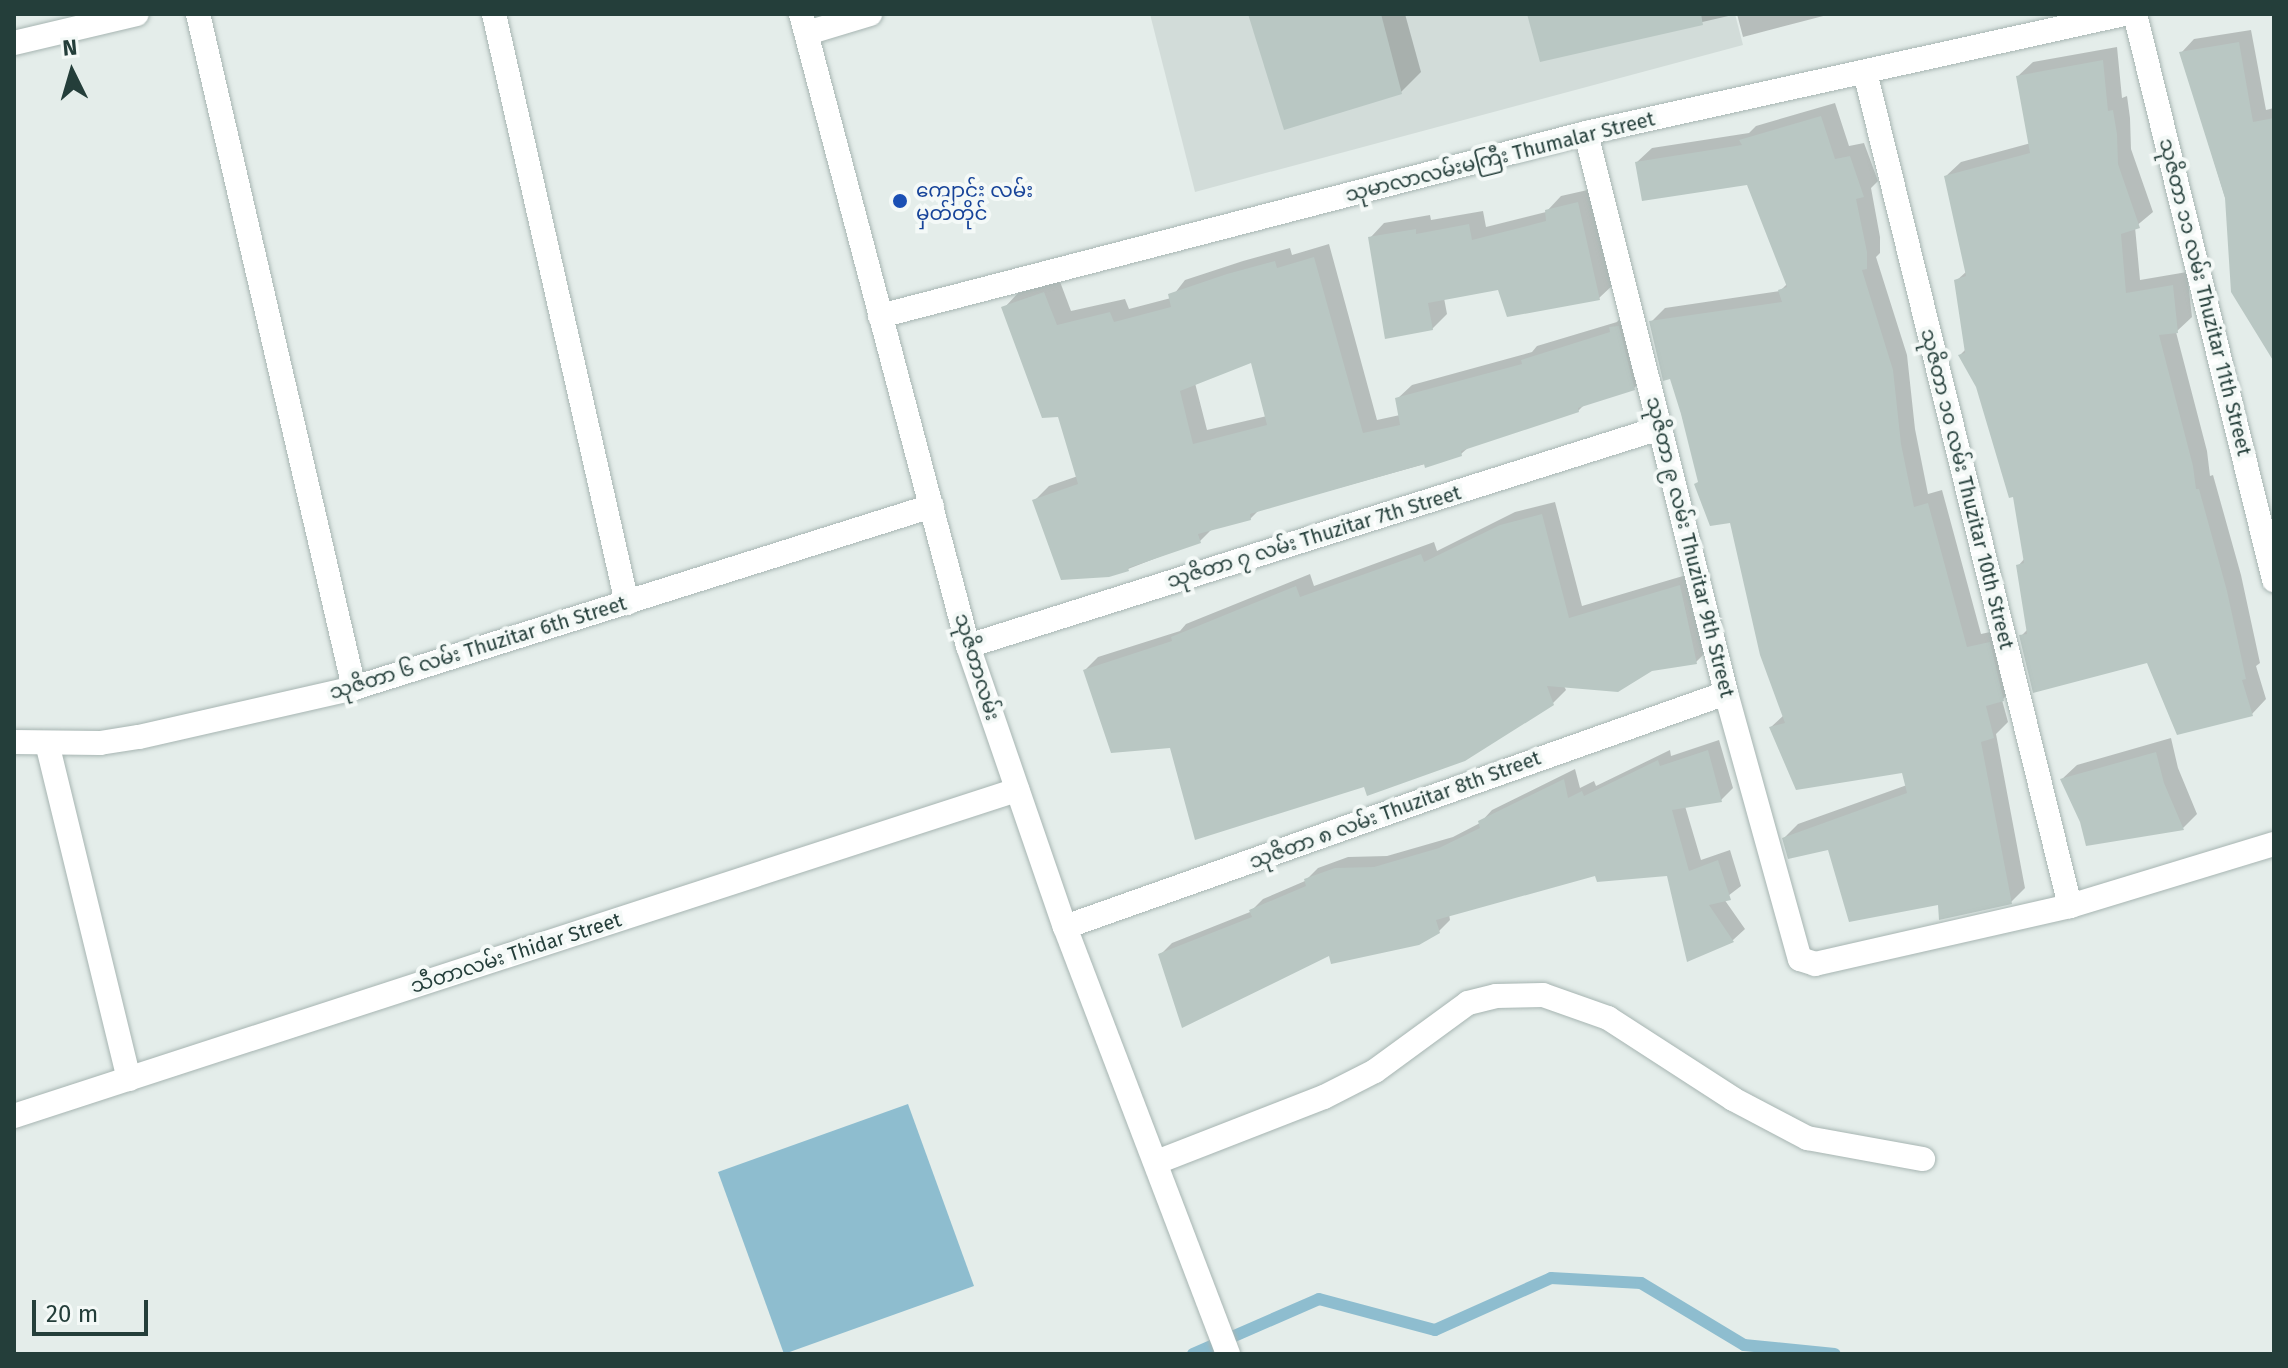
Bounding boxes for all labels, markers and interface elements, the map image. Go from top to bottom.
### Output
north arrow [32,32,112,112]
text: N [61,34,78,62]
street label: သုမာလာလမ်းမကြီး Thumalar Street [1343,107,1657,207]
street label: သုဇိတာ ၁၁ လမ်း Thuzitar 11th Street [2154,136,2256,458]
place label: ကျောင်း လမ်း မှတ်တိုင် [916,178,1033,225]
marker: ကျောင်း လမ်း မှတ်တိုင် [891,192,909,210]
street label: သုဇိတာ ၁၀ လမ်း Thuzitar 10th Street [1915,326,2019,652]
street label: သုဇိတာ ၉ လမ်း Thuzitar 9th Street [1641,394,1739,700]
street label: သုဇိတာ ၇ လမ်း Thuzitar 7th Street [1164,481,1464,593]
street label: သုဇိတာ ၆ လမ်း Thuzitar 6th Street [327,591,629,705]
street label: သုဇိတာလမ်း [949,611,1005,723]
street label: သုဇိတာ ၈ လမ်း Thuzitar 8th Street [1246,746,1544,874]
street label: သီတာလမ်း Thidar Street [408,908,624,998]
scale bar [36,1284,152,1334]
text: 20 m [46,1300,98,1328]

